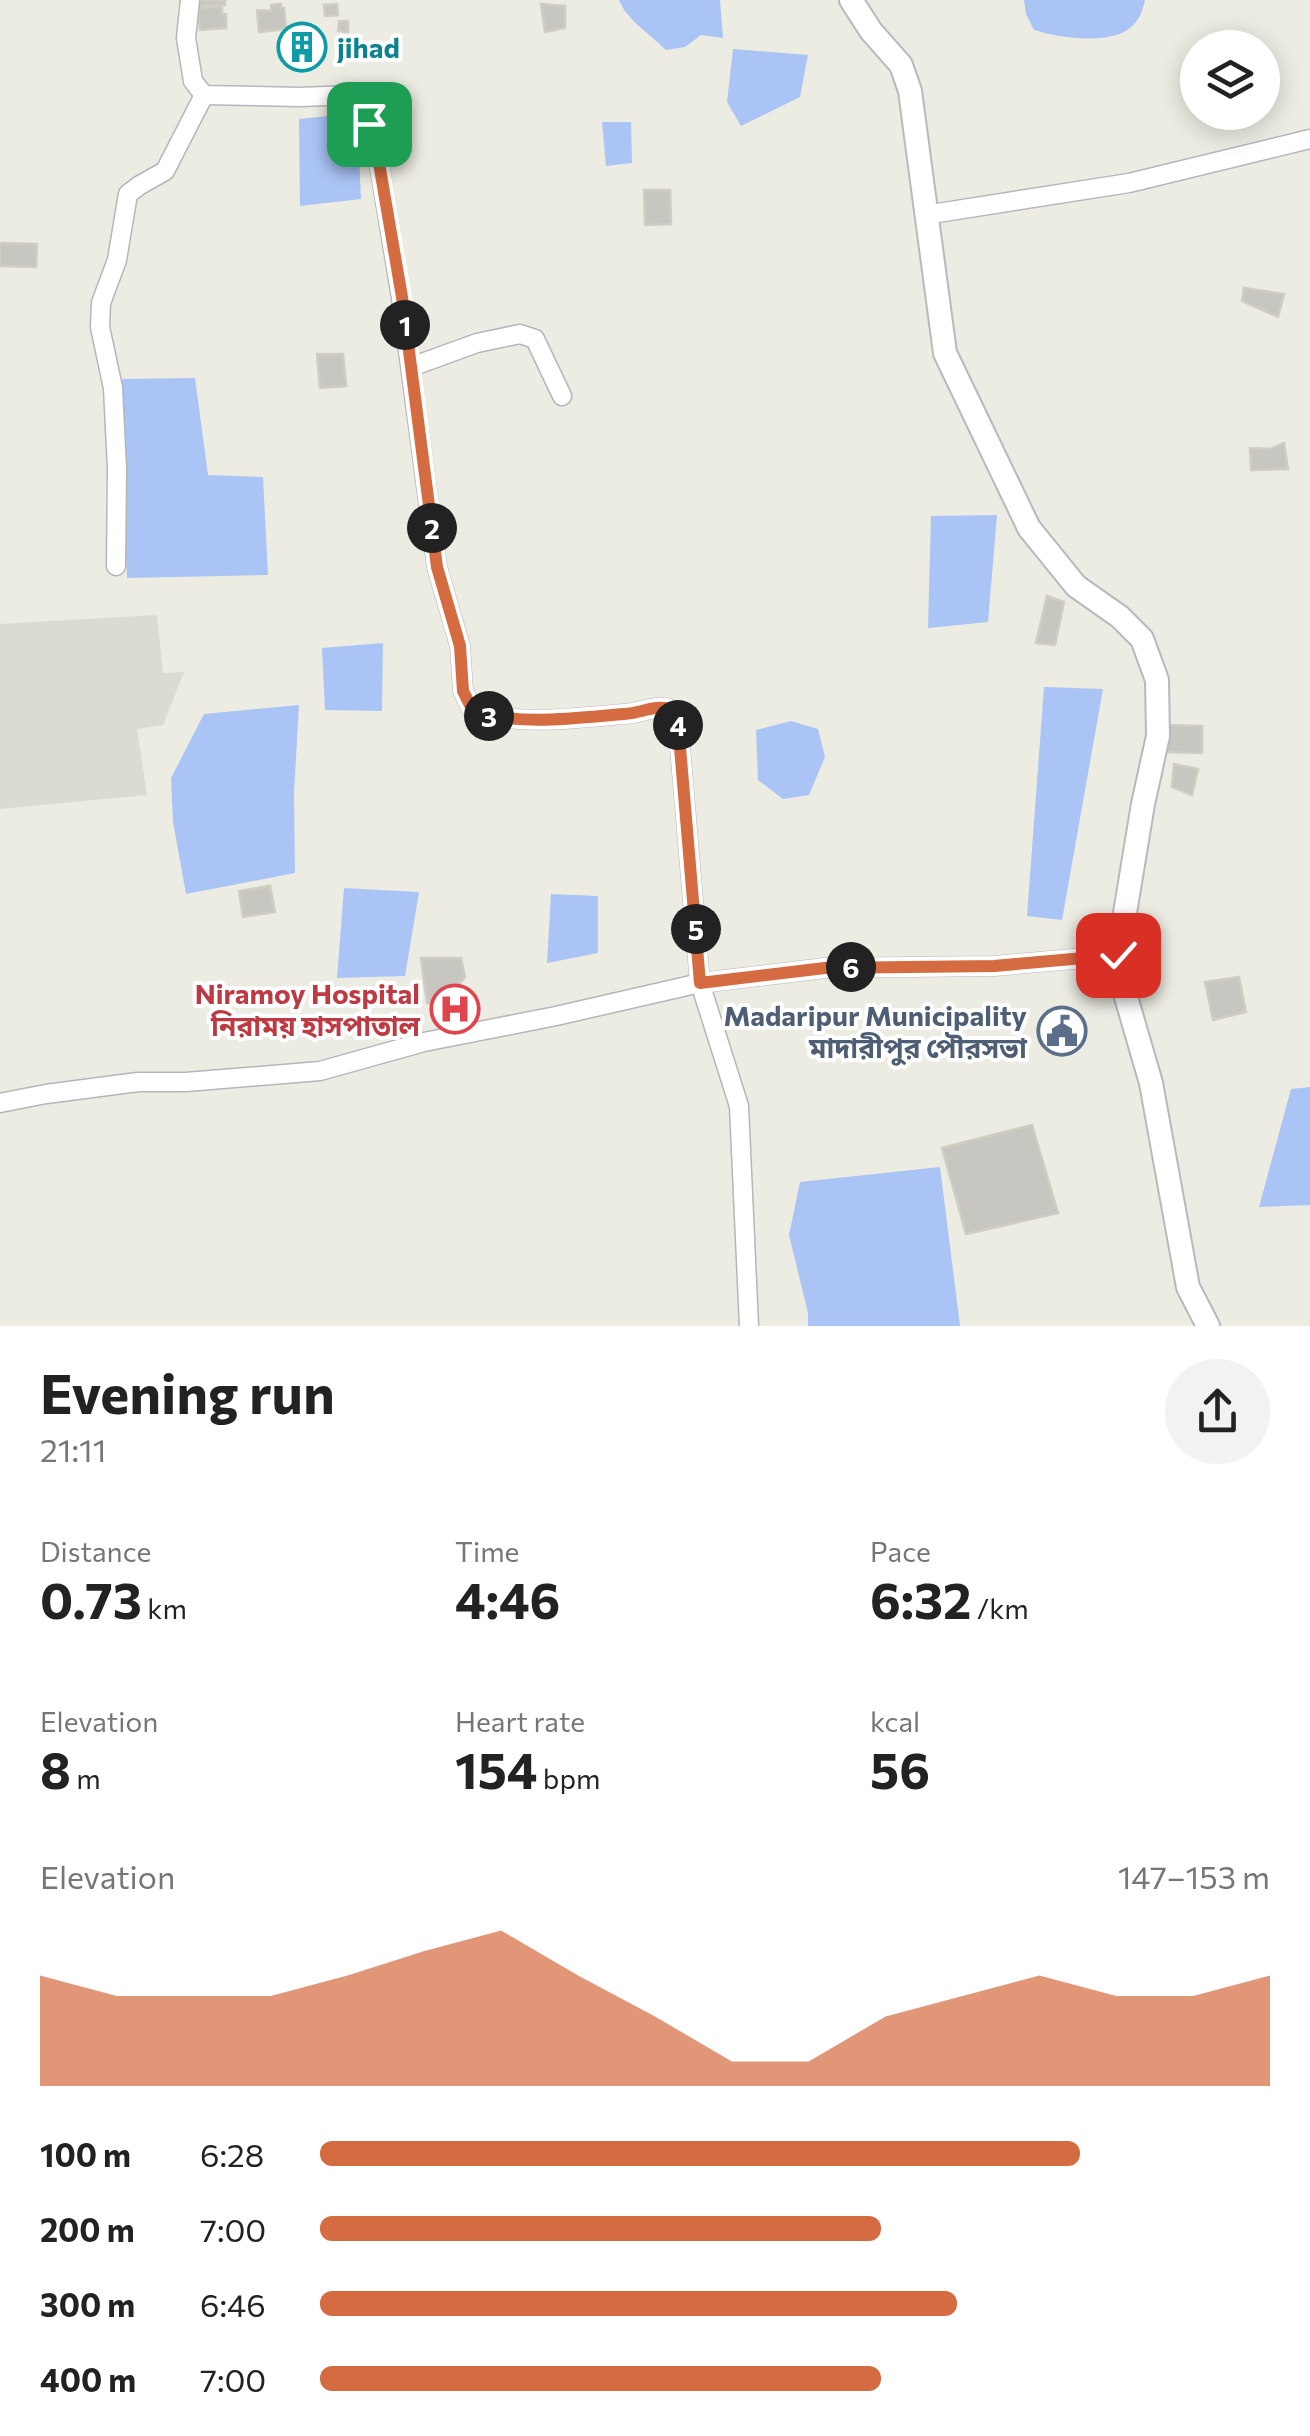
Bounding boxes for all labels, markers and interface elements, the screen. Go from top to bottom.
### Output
building icon: jihad [276,21,328,73]
place label: jihad [336,30,400,64]
map controls [1180,30,1280,130]
button: layers [1180,30,1280,130]
pin [327,82,412,167]
icon: arrive [342,97,397,152]
pin: 1 [380,300,430,350]
text: 1 [399,308,411,342]
pin: 2 [407,503,457,553]
text: 2 [424,511,440,545]
pin: 3 [464,691,514,741]
text: 3 [481,699,497,733]
pin: 4 [653,700,703,750]
text: 4 [669,708,687,742]
pin: 5 [671,904,721,954]
text: 5 [688,912,704,946]
pin [1076,913,1161,998]
icon: check [1091,928,1146,983]
pin: 6 [826,942,876,992]
text: 6 [842,950,860,984]
place label: Niramoy Hospital নিরাময় হাসপাতাল [195,976,421,1042]
hospital icon: Niramoy Hospital নিরাময় হাসপাতাল [429,983,481,1035]
place label: Madaripur Municipality মাদারীপুর পৌরসভা [724,998,1028,1066]
public building icon: Madaripur Municipality মাদারীপুর পৌরসভা [1036,1005,1088,1057]
text: Evening run [40,1358,335,1425]
button: share [1165,1359,1270,1464]
text: 21:11 [40,1429,106,1469]
text: Distance [40,1534,151,1568]
text: Time [455,1534,519,1568]
text: Pace [870,1534,931,1568]
text: 0.73 [40,1568,142,1629]
text: 4:46 [455,1568,560,1629]
text: 6:32 [870,1568,971,1629]
text: km [142,1591,187,1625]
text: /km [971,1591,1029,1625]
text: Elevation [40,1704,158,1738]
text: Heart rate [455,1704,585,1738]
text: kcal [870,1704,920,1738]
text: 8 [40,1738,71,1799]
text: 154 [455,1738,537,1799]
text: 56 [870,1738,930,1799]
text: m [71,1761,101,1795]
text: bpm [537,1761,600,1795]
text: Elevation [40,1856,175,1896]
text: 147–153 m [1118,1856,1270,1896]
text: 100 m [40,2134,131,2174]
text: 6:28 [200,2134,264,2174]
text: 200 m [40,2209,135,2249]
text: 7:00 [200,2209,266,2249]
text: 300 m [40,2284,135,2324]
text: 6:46 [200,2284,266,2324]
text: 400 m [40,2359,136,2399]
text: 7:00 [200,2359,266,2399]

